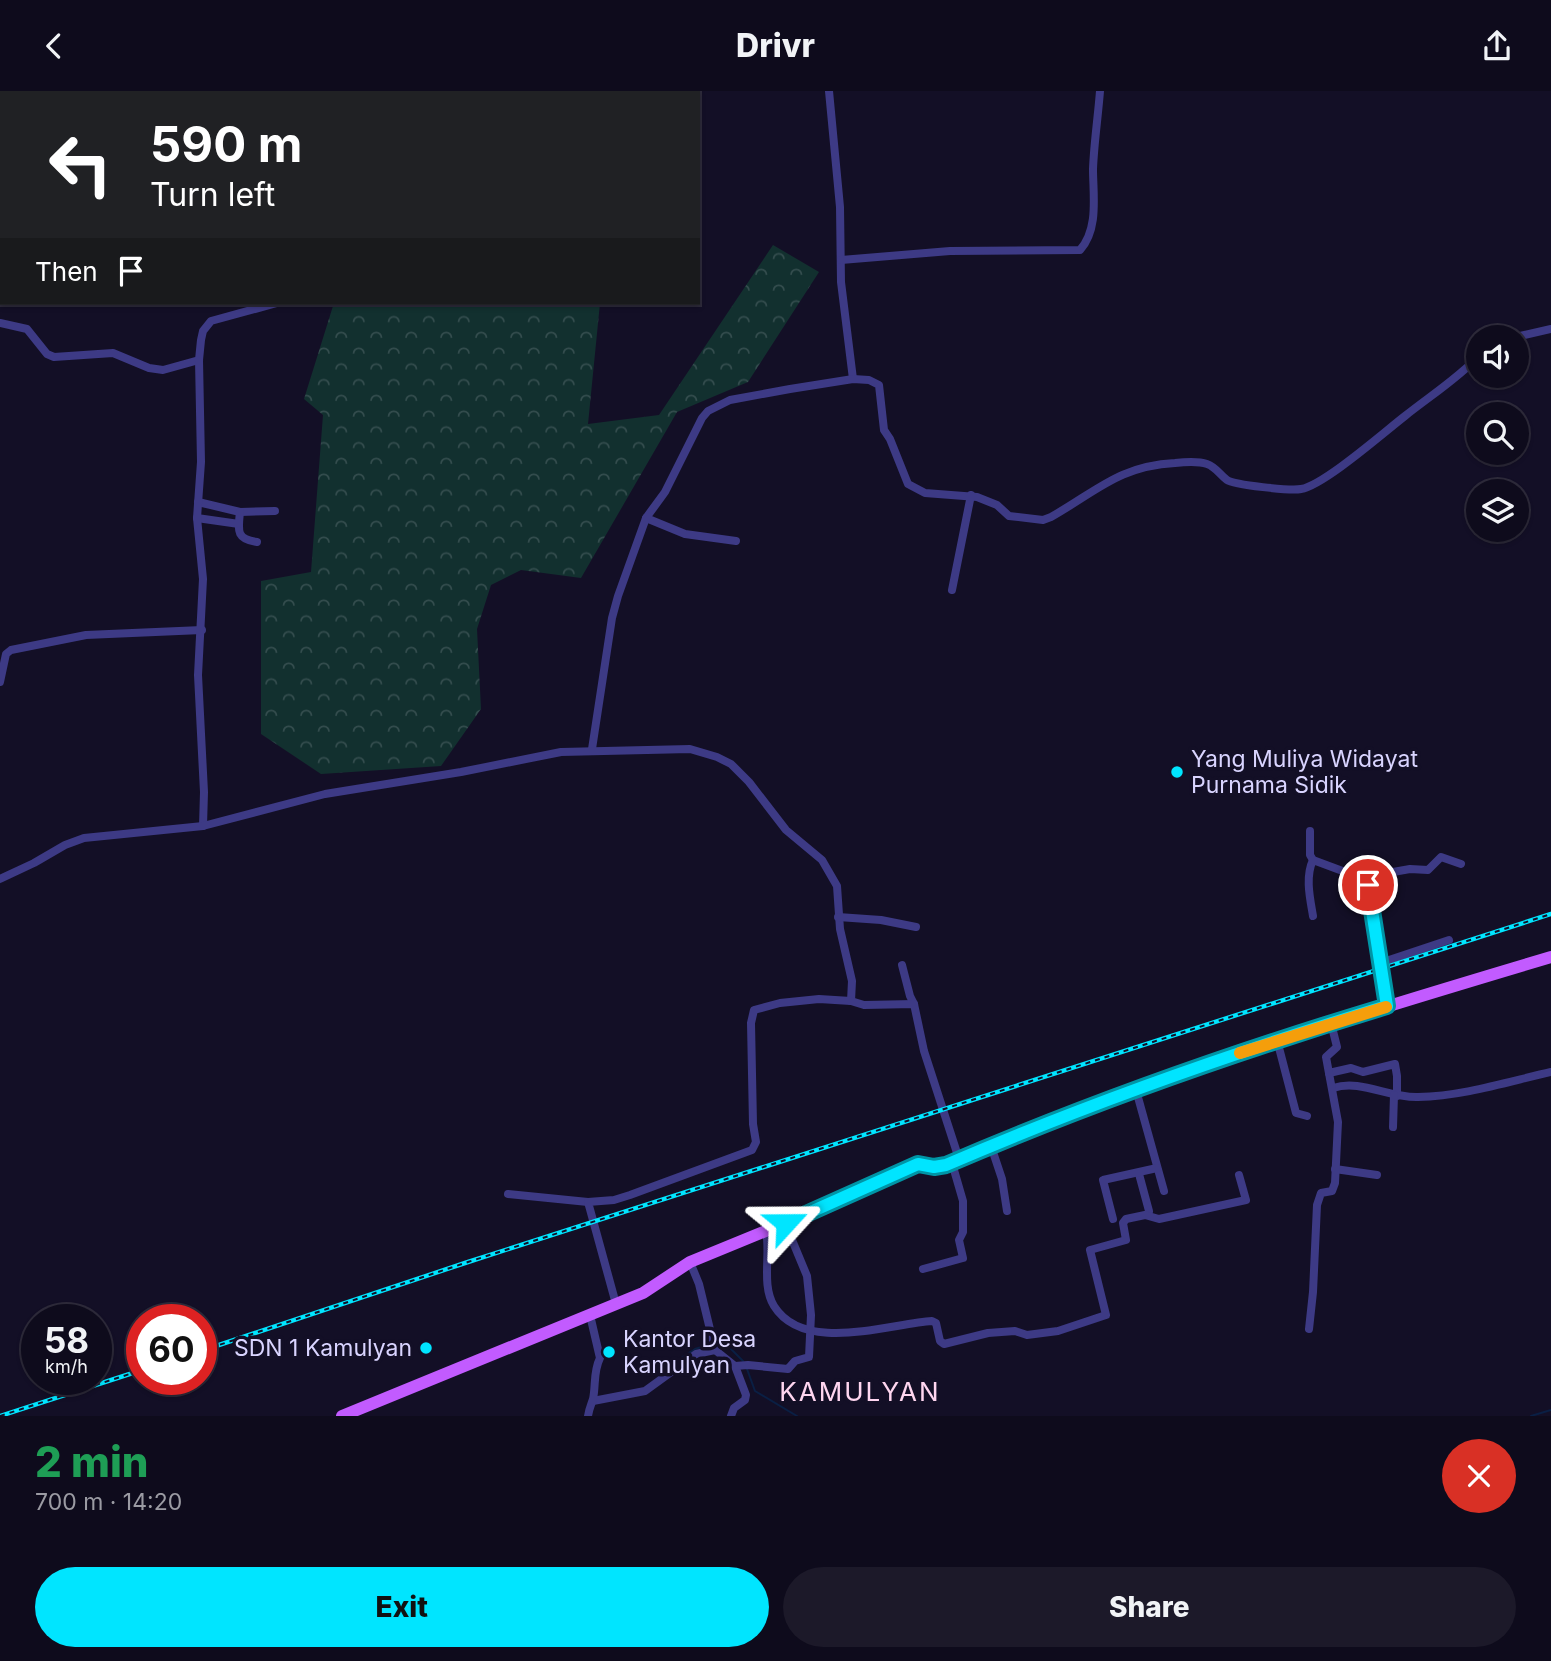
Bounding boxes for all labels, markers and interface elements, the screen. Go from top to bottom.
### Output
text: Drivr [736,26,815,65]
icon: back [35,27,73,65]
icon: share [1478,27,1516,65]
text: 590 m [150,115,303,174]
icon: left [35,119,126,210]
text: Turn left [150,175,275,214]
icon: arrive [112,252,150,290]
text: Then [35,256,98,287]
map controls [1466,325,1529,542]
button: sound [1466,325,1529,388]
button: search [1466,402,1529,465]
button: layers [1466,479,1529,542]
place label: Yang Muliya Widayat Purnama Sidik [1191,745,1418,799]
marker: Yang Muliya Widayat Purnama Sidik [1169,764,1185,780]
pin [1338,855,1398,915]
icon: arrive [1349,866,1387,904]
position arrow [749,1186,823,1260]
speed limit sign: 60 [126,1304,217,1395]
text: 58 [44,1319,89,1361]
place label: Kantor Desa Kamulyan [623,1325,756,1379]
place label: SDN 1 Kamulyan [234,1334,412,1362]
marker: SDN 1 Kamulyan [418,1340,434,1356]
marker: Kantor Desa Kamulyan [601,1344,617,1360]
text: km/h [45,1356,88,1377]
district label: KAMULYAN [779,1376,941,1407]
text: 2 min [35,1436,149,1487]
button: close [1442,1439,1516,1513]
text: 700 m · 14:20 [35,1488,182,1516]
button: Exit [35,1567,769,1647]
button: Share [783,1567,1516,1647]

